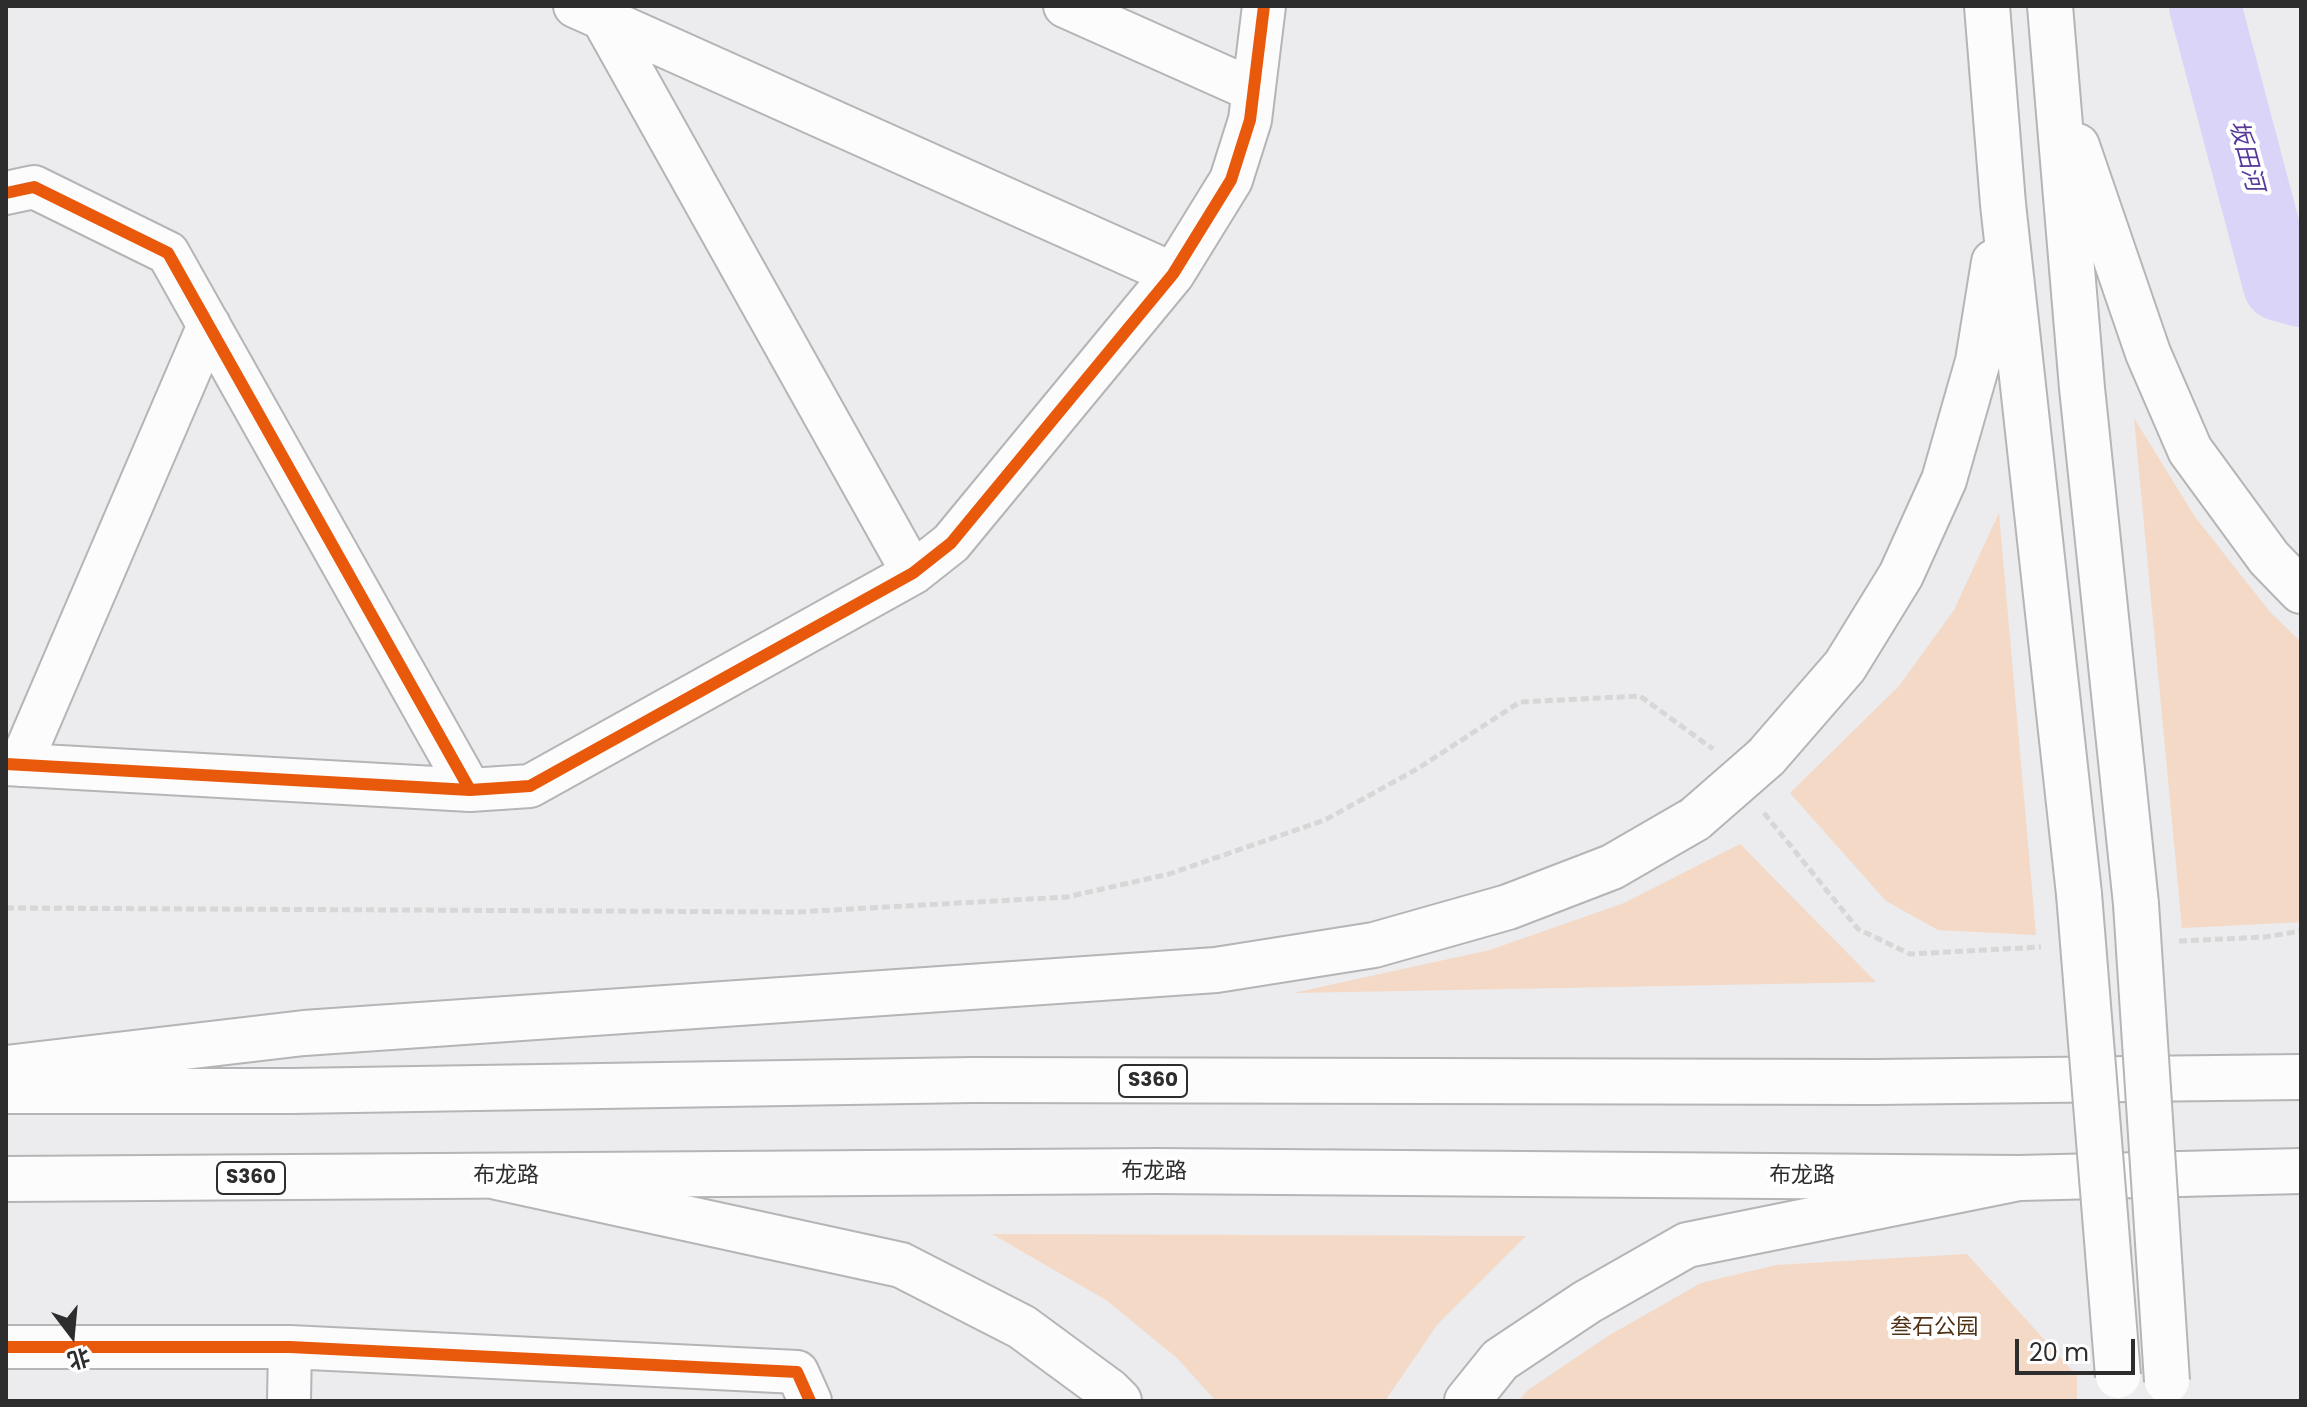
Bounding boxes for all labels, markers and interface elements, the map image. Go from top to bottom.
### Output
water label: 坂田河 [2222,117,2268,195]
road number: S360 [1119,1065,1187,1097]
street label: 布龙路 [1121,1159,1187,1185]
road number: S360 [217,1162,285,1194]
street label: 布龙路 [473,1163,539,1189]
street label: 布龙路 [1769,1163,1835,1189]
north arrow [32,1295,112,1375]
park label: 叁石公园 [1890,1315,1978,1341]
scale bar [2019,1323,2139,1373]
text: 20 m [2029,1336,2089,1369]
text: 北 [64,1341,94,1376]

